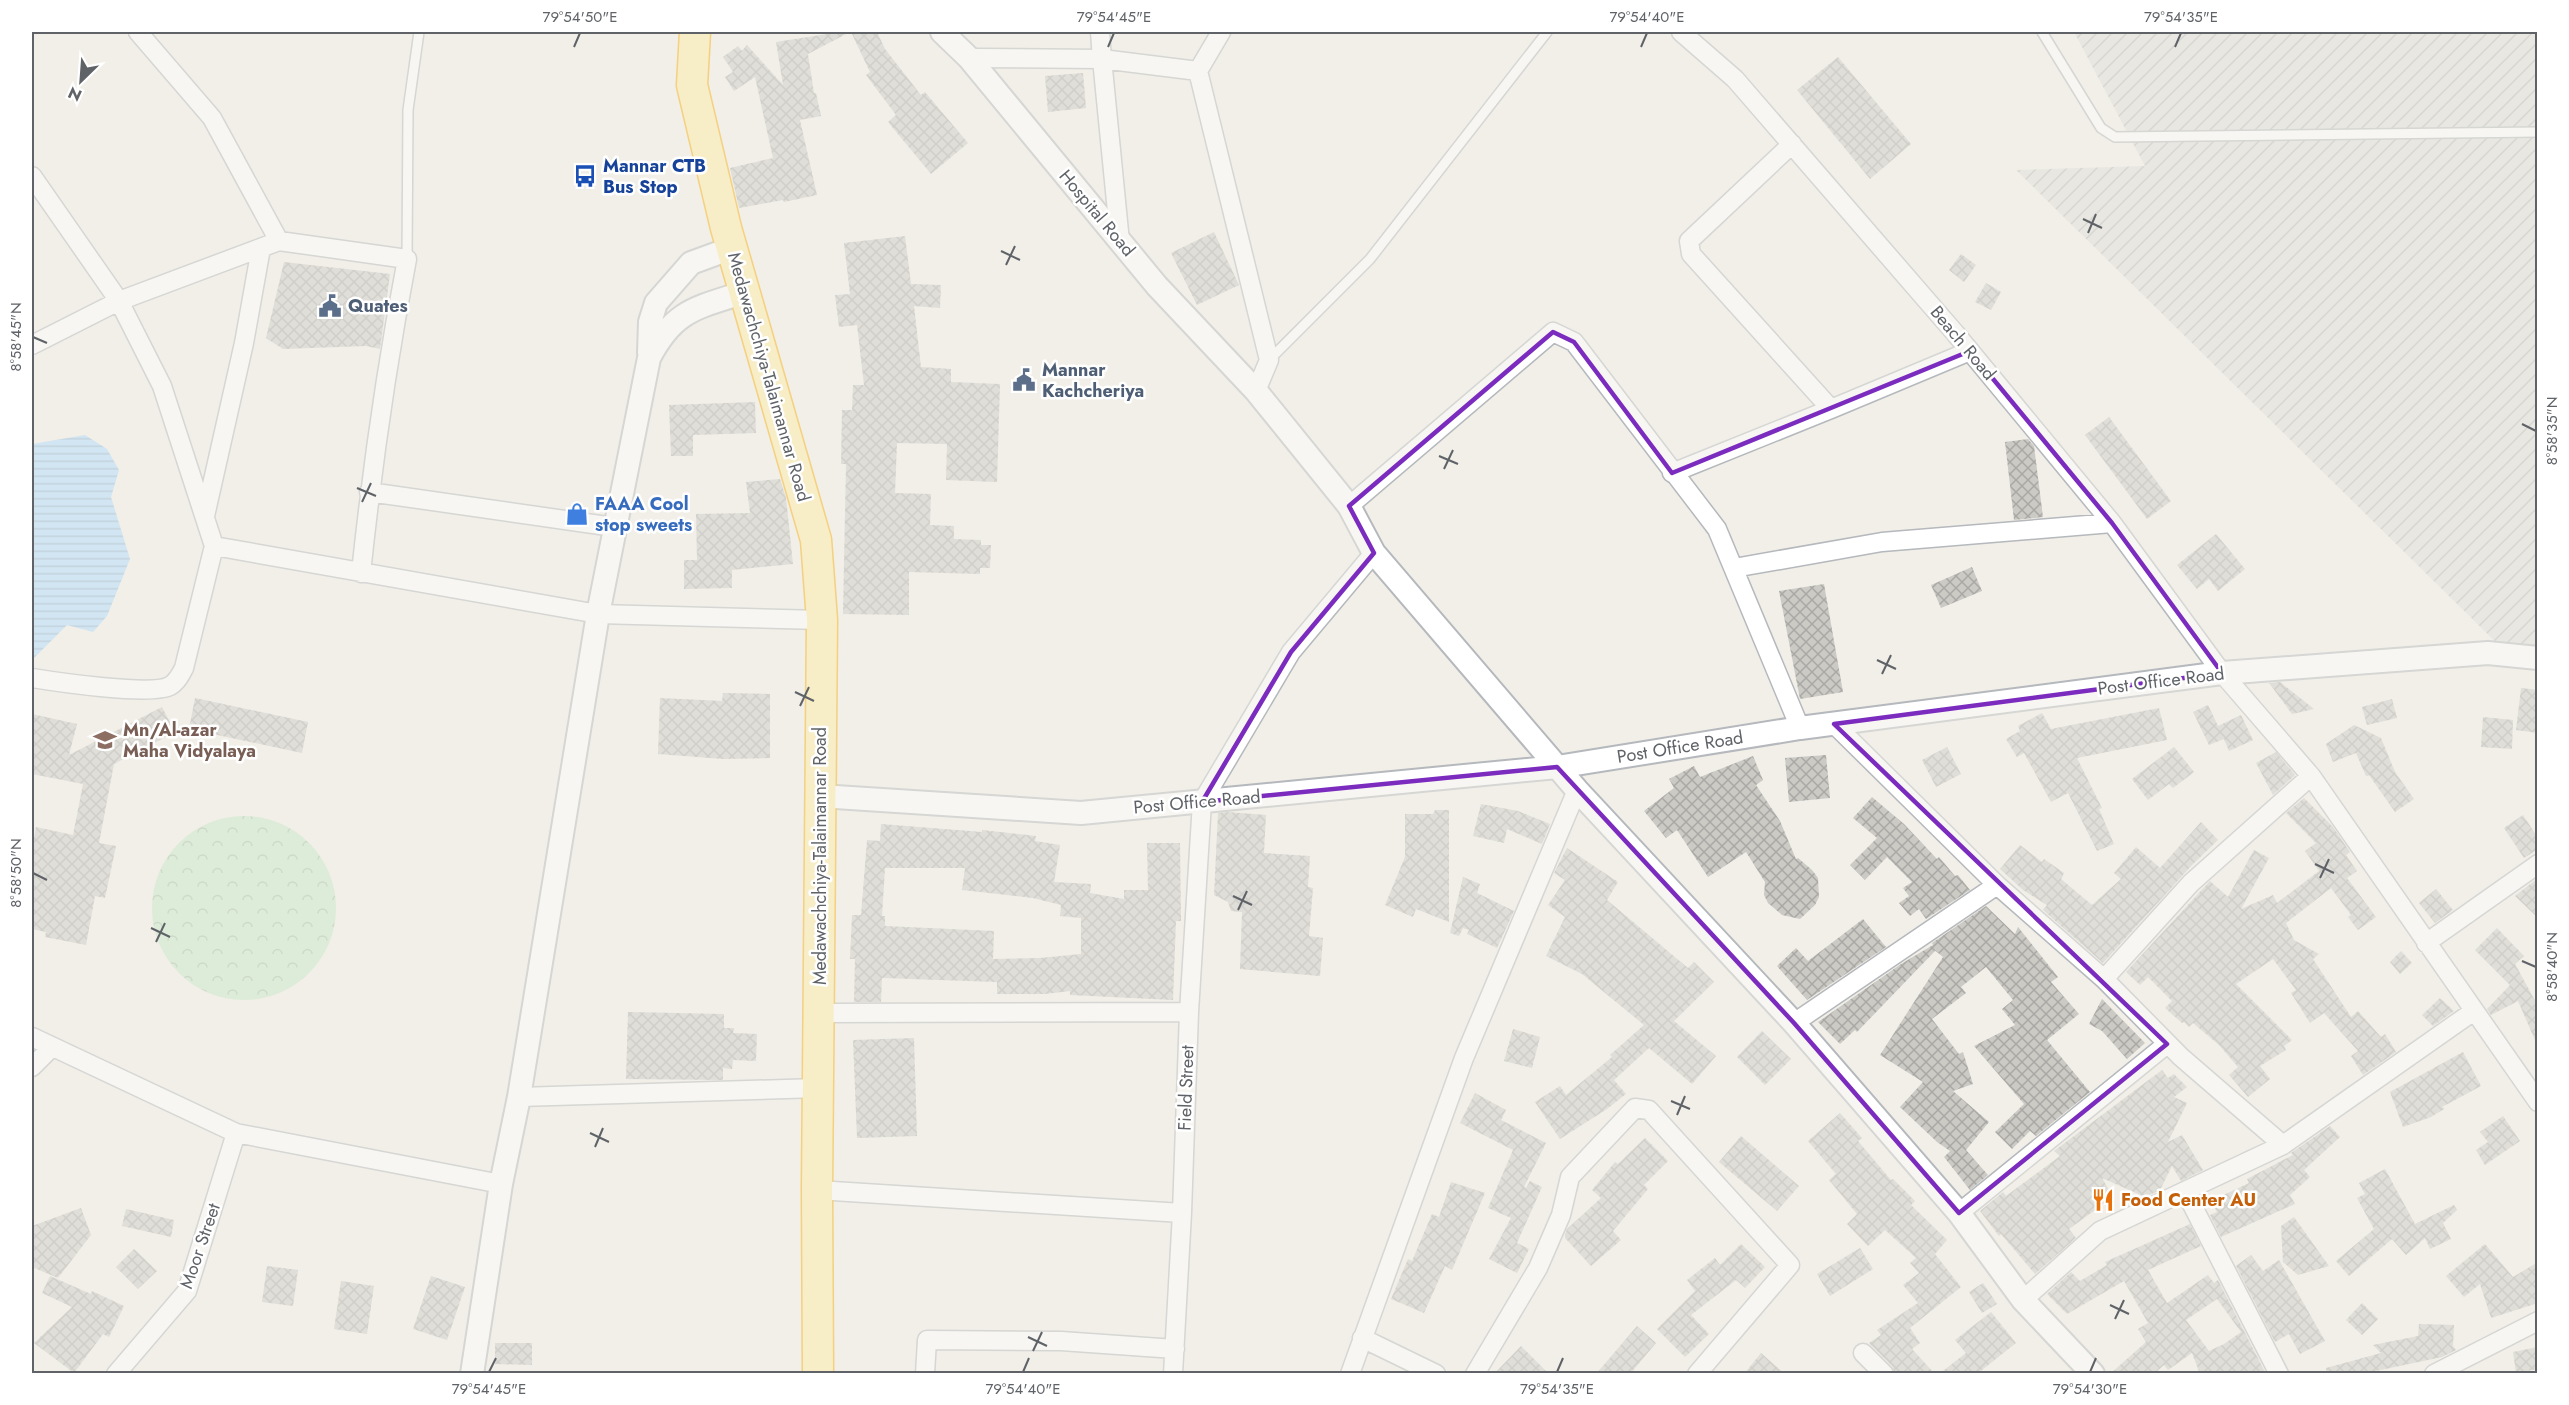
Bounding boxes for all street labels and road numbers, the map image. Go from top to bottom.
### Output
street label: Hospital Road [1053,164,1141,262]
street label: Medawachchiya-Talaimannar Road [721,249,817,505]
street label: Beach Road [1924,300,2002,386]
street label: Post Office Road [2096,660,2226,702]
street label: Post Office Road [1615,724,1745,770]
street label: Medawachchiya-Talaimannar Road [807,727,833,985]
street label: Post Office Road [1132,783,1262,821]
street label: Field Street [1172,1044,1201,1131]
street label: Moor Street [173,1199,227,1292]

